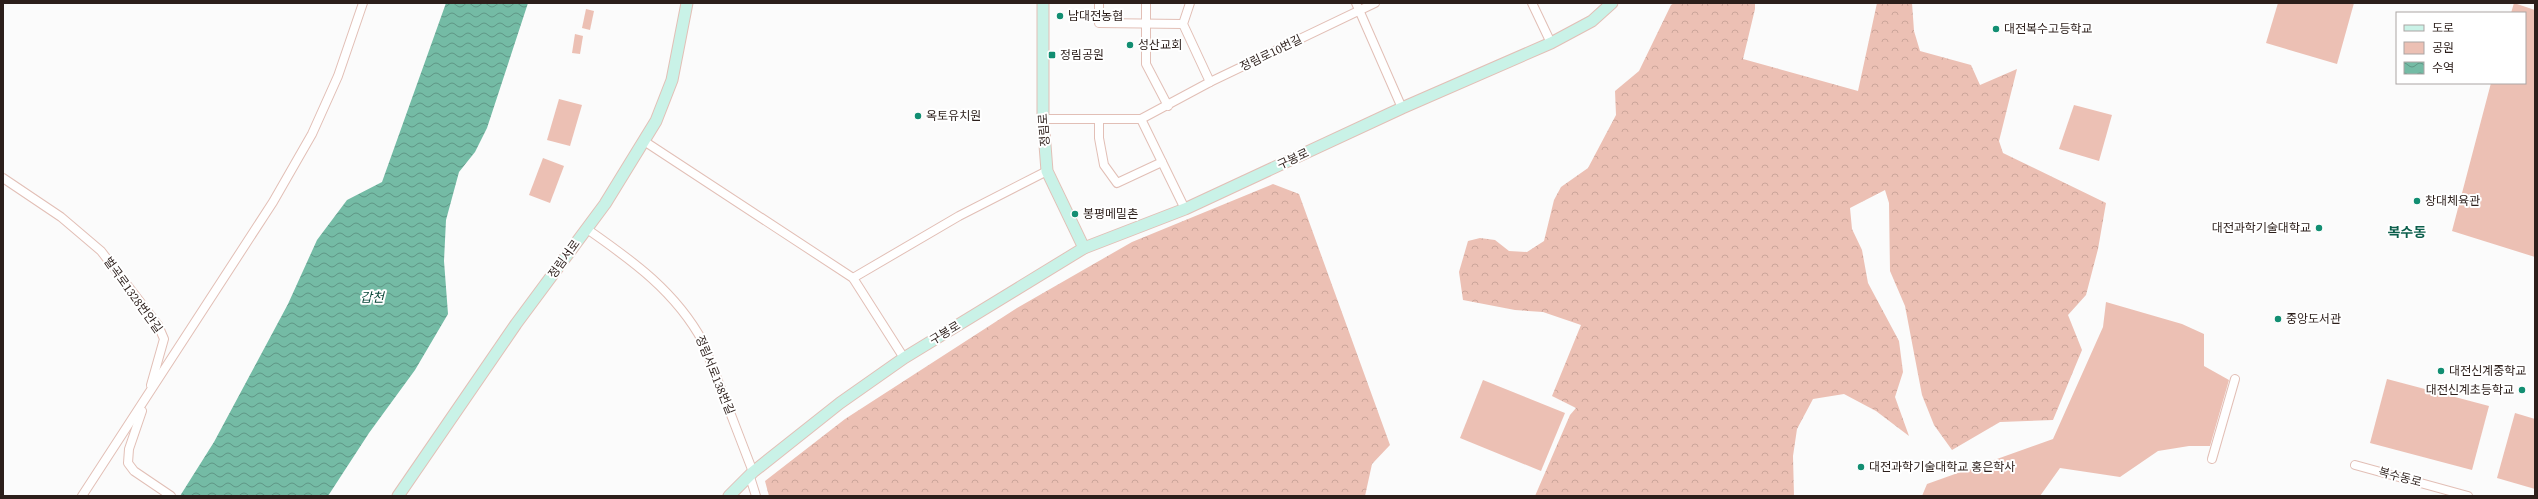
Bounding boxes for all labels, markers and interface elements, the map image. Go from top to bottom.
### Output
place label: 남대전농협 [1068,8,1123,24]
marker: 남대전농협 [1055,11,1065,21]
legend [2396,12,2526,84]
text: 도로 [2432,20,2454,36]
place label: 대전복수고등학교 [2004,21,2092,37]
marker: 대전복수고등학교 [1991,24,2001,34]
street label: 정림로10번길 [1237,31,1305,75]
place label: 성산교회 [1138,37,1182,53]
marker: 성산교회 [1125,40,1135,50]
text: 공원 [2432,40,2454,56]
place label: 정림공원 [1060,47,1104,63]
marker: 정림공원 [1047,50,1057,60]
text: 수역 [2432,60,2454,76]
place label: 옥토유치원 [926,108,981,124]
marker: 옥토유치원 [913,111,923,121]
street label: 정림로 [1035,113,1053,147]
street label: 구봉로 [1275,145,1311,173]
place label: 창대체육관 [2425,193,2480,209]
marker: 창대체육관 [2412,196,2422,206]
place label: 봉평메밀촌 [1083,206,1138,222]
marker: 봉평메밀촌 [1070,209,1080,219]
place label: 대전과학기술대학교 [2212,220,2311,236]
district label: 복수동 [2388,222,2426,242]
marker: 대전과학기술대학교 [2314,223,2324,233]
street label: 정림서로 [545,236,583,282]
street label: 벌곡로1328번안길 [100,254,166,336]
water label: 갑천 [360,289,385,306]
place label: 중앙도서관 [2286,311,2341,327]
marker: 중앙도서관 [2273,314,2283,324]
street label: 구봉로 [927,318,963,348]
street label: 정림서로138번길 [692,333,738,417]
place label: 대전신계중학교 [2449,363,2526,379]
marker: 대전신계중학교 [2436,366,2446,376]
place label: 대전신계초등학교 [2426,382,2514,398]
marker: 대전신계초등학교 [2517,385,2527,395]
place label: 대전과학기술대학교 홍은학사 [1869,459,2015,475]
marker: 대전과학기술대학교 홍은학사 [1856,462,1866,472]
street label: 복수동로 [2377,464,2423,490]

